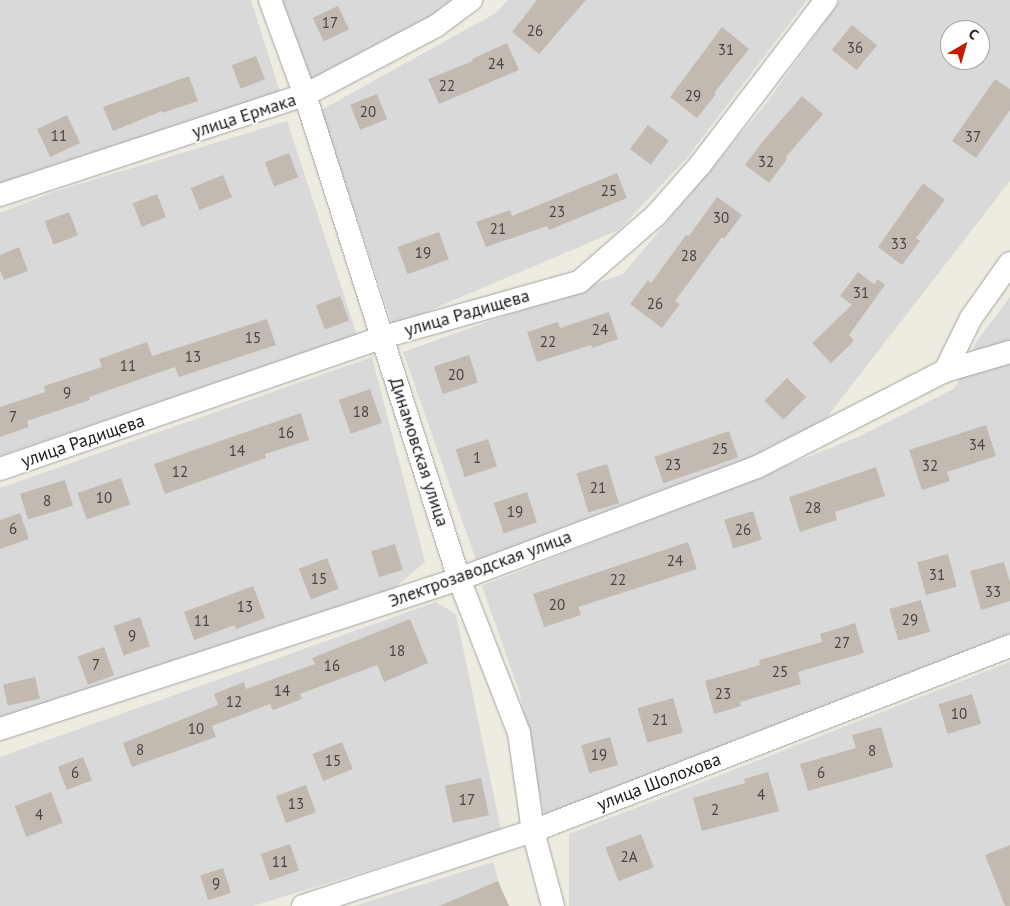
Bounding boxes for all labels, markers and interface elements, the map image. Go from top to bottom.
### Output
house number: 17 [322,14,338,32]
north arrow [940,20,990,70]
house number: 26 [527,22,543,40]
text: С [965,24,982,43]
house number: 36 [847,39,863,57]
house number: 31 [718,41,734,59]
house number: 24 [488,55,504,73]
house number: 22 [439,77,455,95]
house number: 29 [685,87,701,105]
street label: улица Ермака [189,89,299,143]
house number: 20 [360,103,376,121]
house number: 11 [51,127,67,145]
house number: 37 [965,128,981,146]
house number: 32 [758,153,774,171]
house number: 25 [601,182,617,200]
house number: 23 [549,203,565,221]
house number: 30 [713,209,729,227]
house number: 21 [490,220,506,238]
house number: 33 [891,235,907,253]
house number: 19 [415,244,431,262]
house number: 28 [681,247,697,265]
house number: 31 [853,284,869,302]
street label: улица Радищева [402,285,532,341]
house number: 26 [647,295,663,313]
house number: 24 [592,321,608,339]
house number: 15 [245,329,261,347]
house number: 22 [540,333,556,351]
house number: 13 [185,348,201,366]
house number: 11 [120,357,136,375]
house number: 20 [448,366,464,384]
street label: Динамовская улица [385,375,453,529]
house number: 9 [63,384,71,402]
house number: 18 [353,403,369,421]
house number: 7 [9,408,17,426]
street label: улица Радищева [18,410,148,472]
house number: 16 [278,424,294,442]
house number: 34 [969,436,985,454]
house number: 25 [712,440,728,458]
house number: 14 [229,442,245,460]
house number: 1 [473,449,481,467]
house number: 23 [665,456,681,474]
house number: 32 [922,457,938,475]
house number: 12 [172,463,188,481]
house number: 21 [590,479,606,497]
house number: 10 [96,489,112,507]
house number: 8 [43,492,51,510]
house number: 28 [805,499,821,517]
house number: 19 [507,503,523,521]
house number: 6 [9,520,17,538]
house number: 26 [735,521,751,539]
street label: Электрозаводская улица [386,526,574,612]
house number: 24 [667,552,683,570]
house number: 31 [929,566,945,584]
house number: 15 [311,570,327,588]
house number: 22 [610,571,626,589]
house number: 33 [985,583,1001,601]
house number: 20 [549,596,565,614]
house number: 13 [237,598,253,616]
house number: 29 [902,611,918,629]
house number: 11 [194,612,210,630]
house number: 9 [128,627,136,645]
house number: 27 [834,634,850,652]
house number: 18 [389,642,405,660]
house number: 7 [92,656,100,674]
house number: 16 [324,657,340,675]
house number: 25 [772,663,788,681]
house number: 14 [274,682,290,700]
house number: 23 [715,685,731,703]
house number: 12 [226,693,242,711]
house number: 10 [951,705,967,723]
house number: 21 [652,711,668,729]
house number: 10 [188,720,204,738]
house number: 8 [136,741,144,759]
house number: 8 [868,742,876,760]
house number: 19 [591,746,607,764]
street label: улица Шолохова [594,749,724,815]
house number: 15 [325,752,341,770]
house number: 6 [71,764,79,782]
house number: 6 [817,764,825,782]
house number: 4 [757,786,765,804]
house number: 17 [459,791,475,809]
house number: 13 [288,795,304,813]
house number: 2 [711,801,719,819]
house number: 4 [35,806,43,824]
house number: 2А [621,848,637,866]
house number: 11 [272,853,288,871]
house number: 9 [212,875,220,893]

